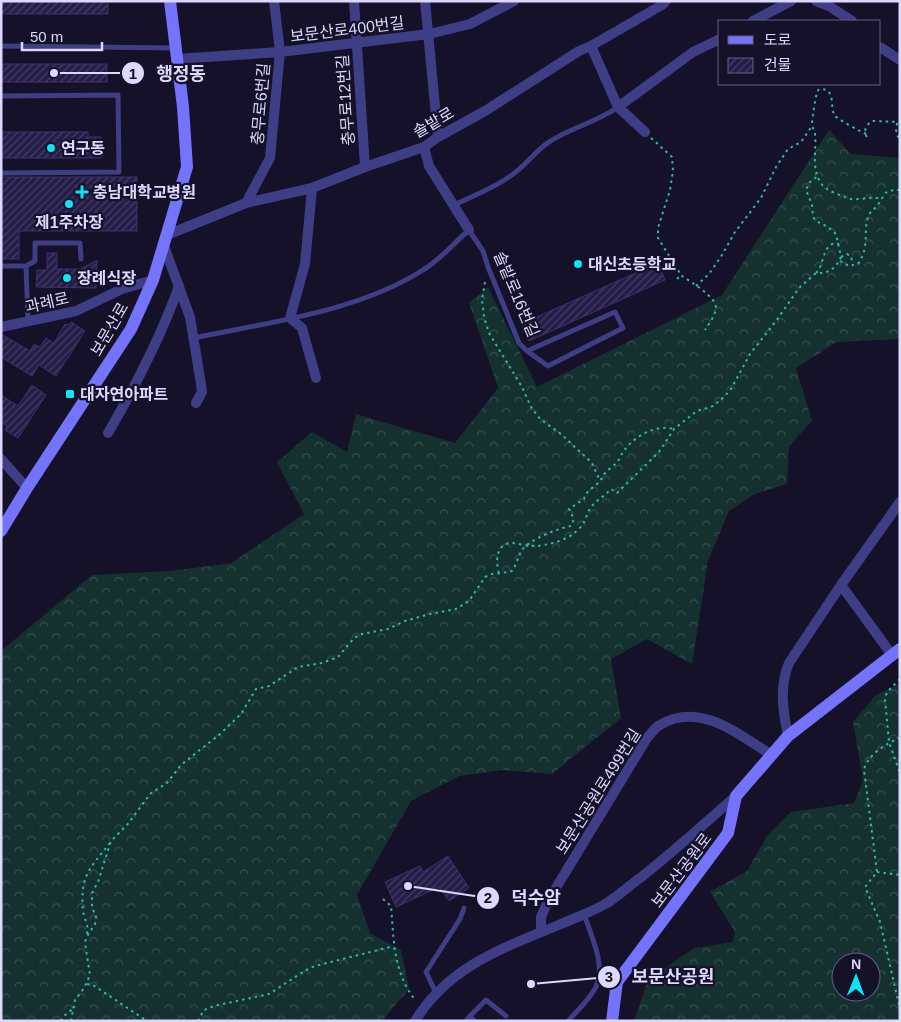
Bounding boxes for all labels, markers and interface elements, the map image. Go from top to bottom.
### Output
street label: 보문산로400번길 [289,14,405,45]
scale bar [22,20,102,52]
legend [718,20,881,85]
text: 50 m [30,28,63,45]
text: 도로 [764,31,792,48]
street label: 충무로12번길 [334,54,357,146]
text: 건물 [764,56,792,73]
callout: 행정동 [121,57,215,90]
street label: 충무로6번길 [248,62,273,146]
text: 행정동 [156,64,206,84]
text: 1 [129,65,137,82]
street label: 솔밭로 [410,104,457,141]
place label: 연구동 [61,140,105,157]
marker: 연구동 [45,142,57,154]
place label: 충남대학교병원 [93,183,196,201]
marker: 충남대학교병원 [75,185,89,199]
marker: 제1주차장 [63,198,75,210]
place label: 제1주차장 [35,214,103,231]
street label: 솔밭로16번길 [491,249,542,340]
place label: 대신초등학교 [588,255,677,273]
marker: 대신초등학교 [572,258,584,270]
place label: 장례식장 [77,270,136,287]
marker: 장례식장 [61,272,73,284]
street label: 과례로 [24,289,71,316]
street label: 보문산로 [87,299,132,359]
place label: 대자연아파트 [80,386,169,403]
marker: 대자연아파트 [64,388,76,400]
street label: 보문산공원로499번길 [553,726,644,857]
street label: 보문산공원로 [648,830,715,911]
callout: 덕수암 [476,881,570,914]
text: 덕수암 [511,888,561,908]
text: 2 [484,889,492,906]
north arrow [831,952,881,1002]
text: N [851,956,861,972]
callout: 보문산공원 [597,960,724,993]
text: 보문산공원 [632,967,714,987]
text: 3 [605,968,613,985]

